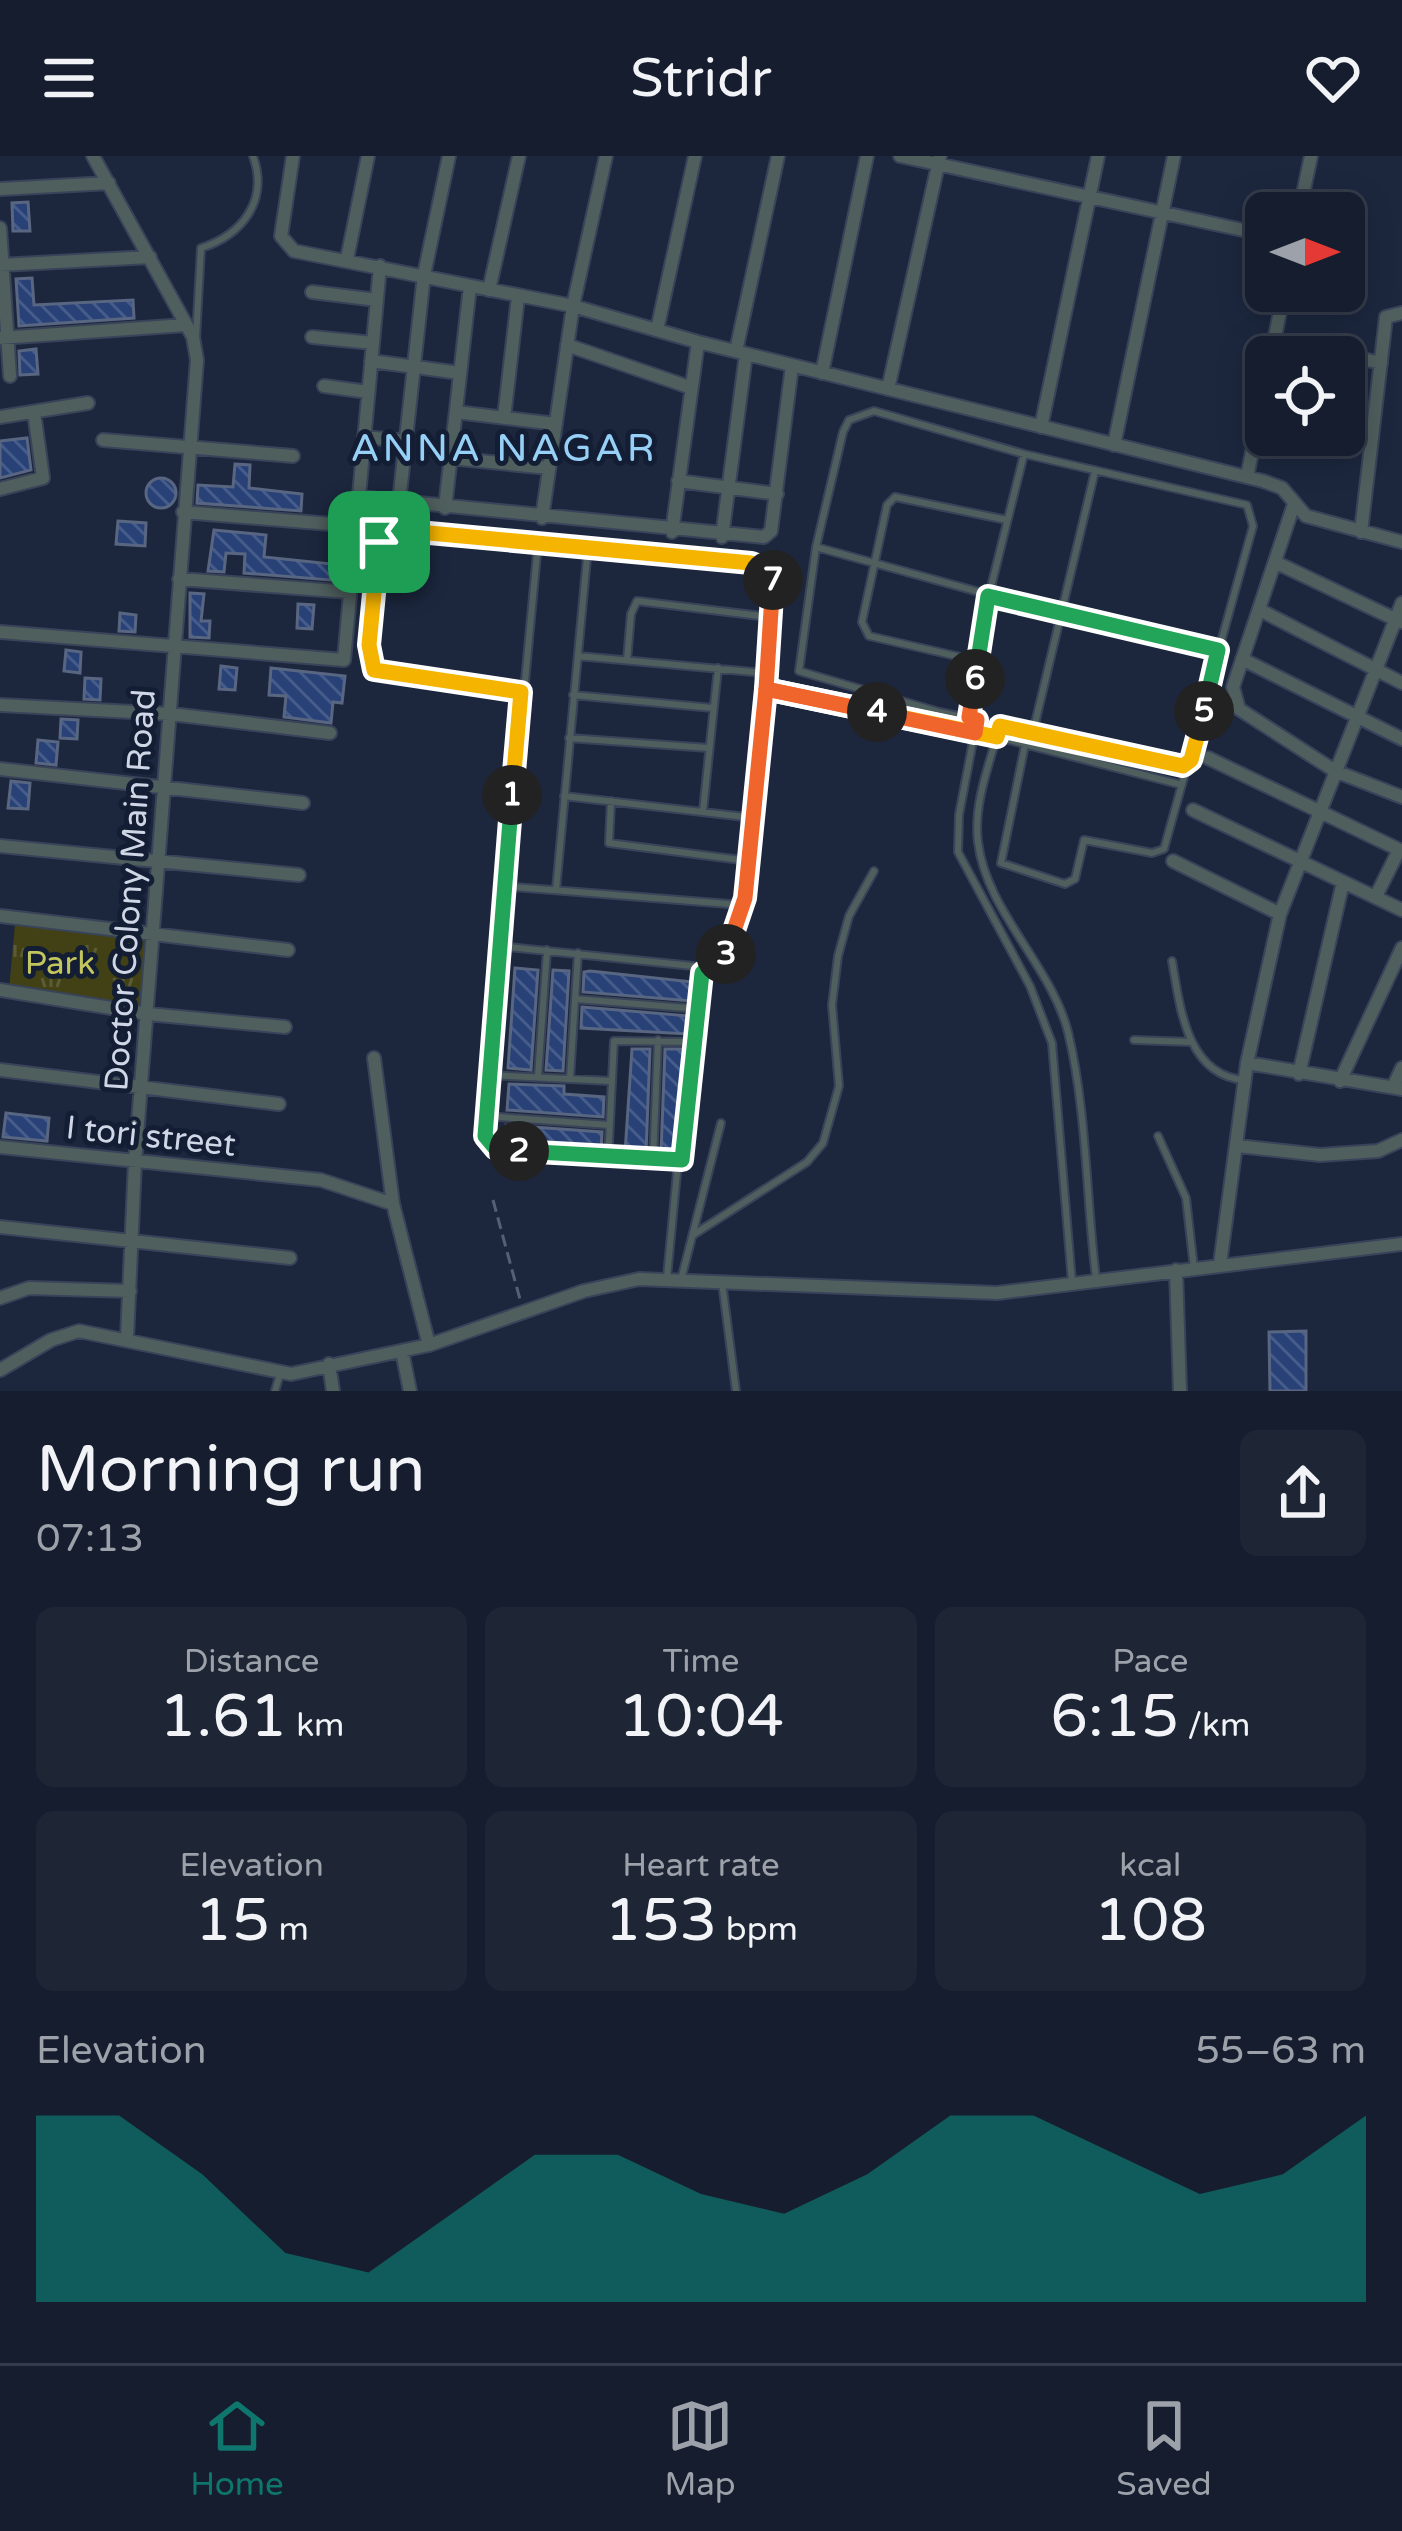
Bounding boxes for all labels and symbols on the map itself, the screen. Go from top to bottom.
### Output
north arrow [1245,192,1365,312]
district label: ANNA NAGAR [350,425,658,472]
pin [328,491,430,593]
pin: 7 [743,550,803,610]
pin: 6 [945,649,1005,709]
pin: 5 [1174,681,1234,741]
pin: 4 [847,682,907,742]
street label: Doctor Colony Main Road [97,688,164,1092]
pin: 1 [482,765,542,825]
pin: 3 [696,924,756,984]
park label: Park [25,944,95,983]
street label: I tori street [64,1108,238,1165]
pin: 2 [489,1121,549,1181]

